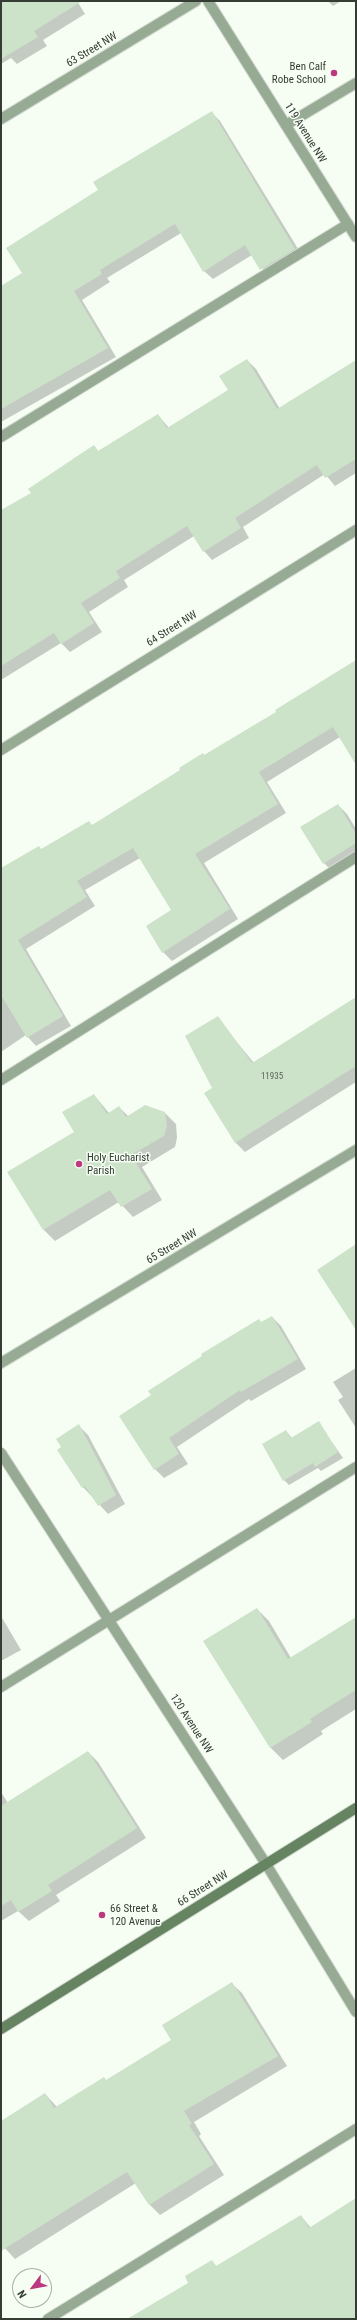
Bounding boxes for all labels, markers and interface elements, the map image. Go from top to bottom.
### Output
street label: 63 Street NW [64,30,120,70]
place label: Ben Calf Robe School [272,60,326,86]
marker: Ben Calf Robe School [329,68,339,78]
street label: 119 Avenue NW [281,101,329,165]
street label: 64 Street NW [144,608,200,650]
house number: 11935 [261,1072,283,1082]
place label: Holy Eucharist Parish [87,1151,149,1177]
marker: Holy Eucharist Parish [74,1159,84,1169]
street label: 65 Street NW [144,1227,200,1267]
street label: 120 Avenue NW [167,1692,215,1756]
street label: 66 Street NW [175,1868,231,1910]
place label: 66 Street & 120 Avenue [110,1902,160,1928]
marker: 66 Street & 120 Avenue [97,1910,107,1920]
north arrow [12,2268,52,2308]
text: N [15,2288,30,2300]

